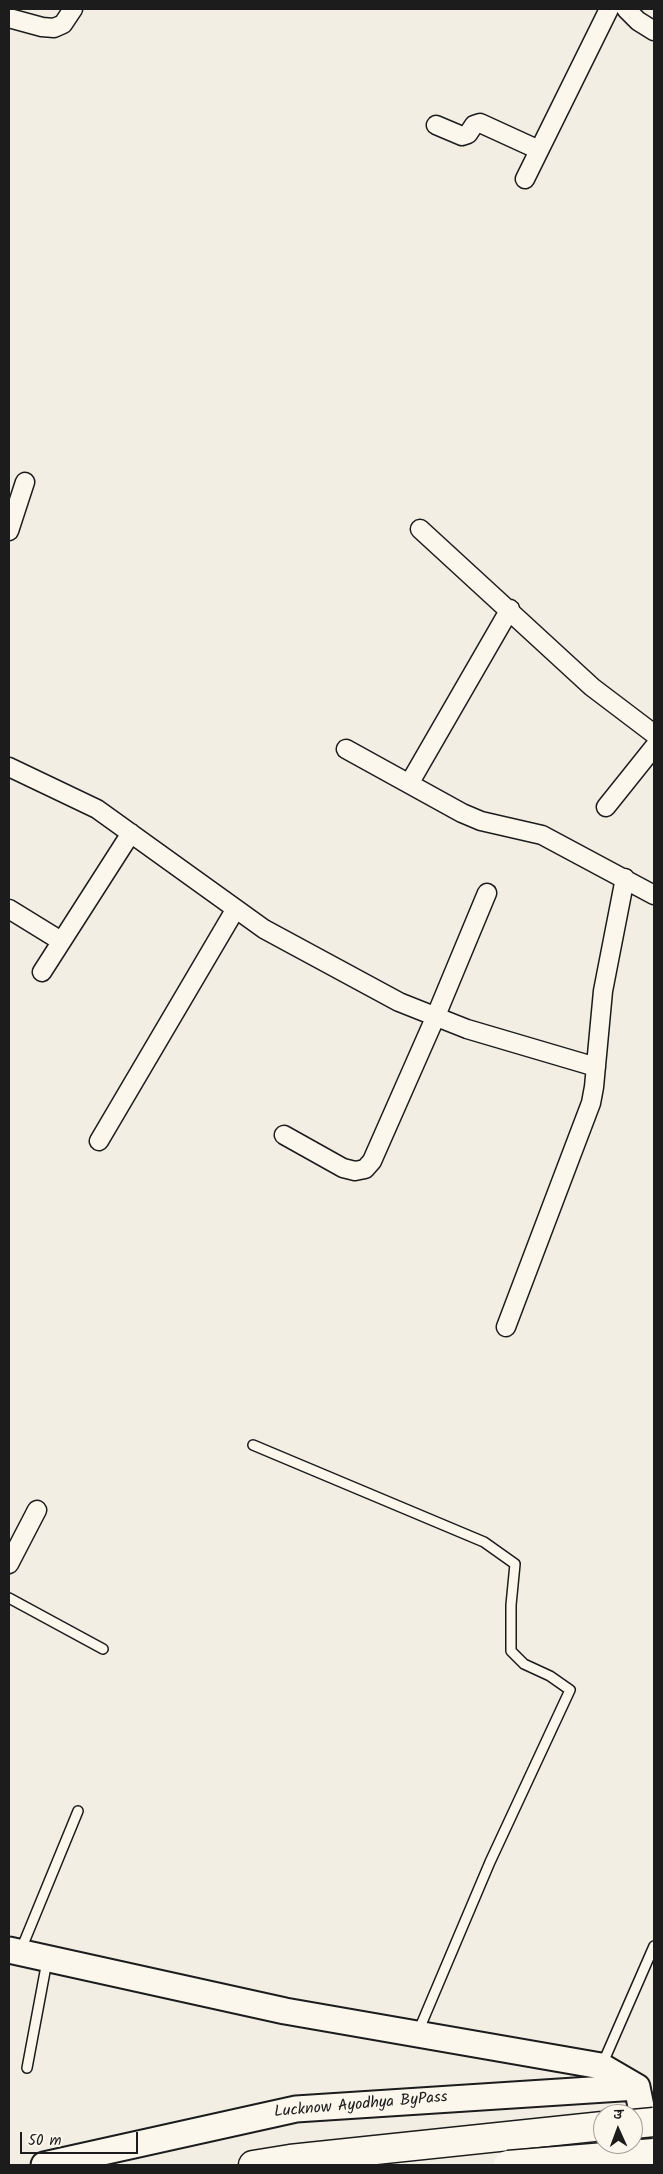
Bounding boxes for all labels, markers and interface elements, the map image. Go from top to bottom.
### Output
street label: Lucknow Ayodhya ByPass [273,2089,449,2123]
north arrow [593,2104,643,2154]
text: उ [613,2104,622,2126]
scale bar [22,2122,140,2154]
text: 50 m [28,2129,62,2153]

